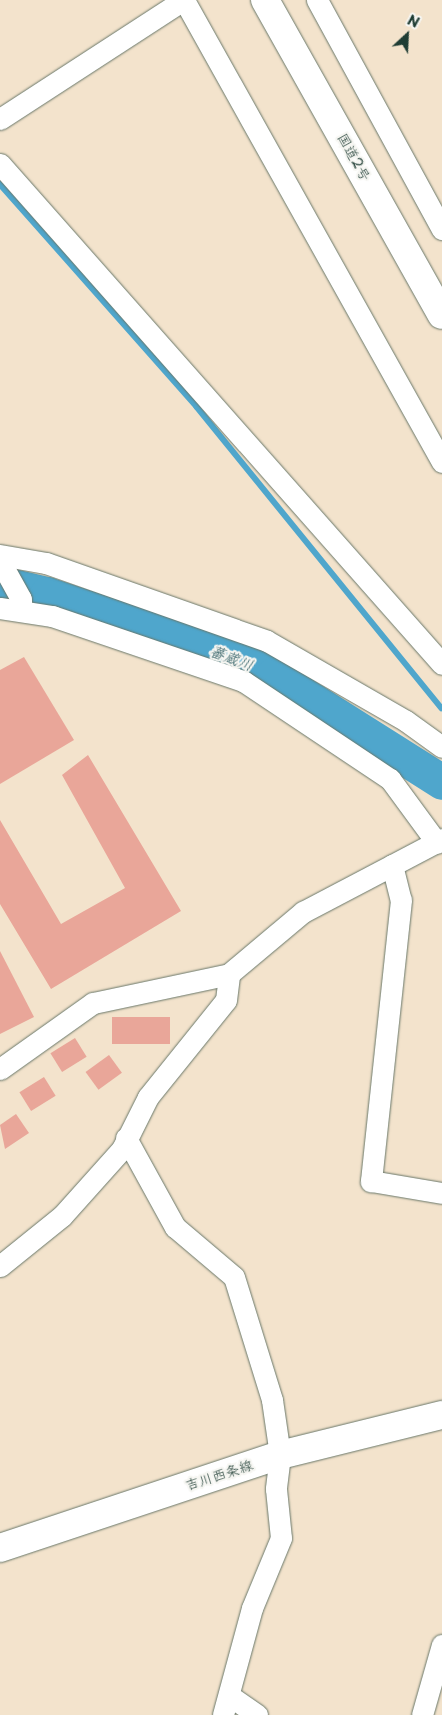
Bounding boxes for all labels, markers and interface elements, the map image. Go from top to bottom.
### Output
text: N [404,9,423,33]
north arrow [382,10,432,60]
street label: 国道2号 [334,130,374,184]
water label: 蕃蔵川 [208,641,256,673]
street label: 吉川西条線 [183,1456,255,1494]

